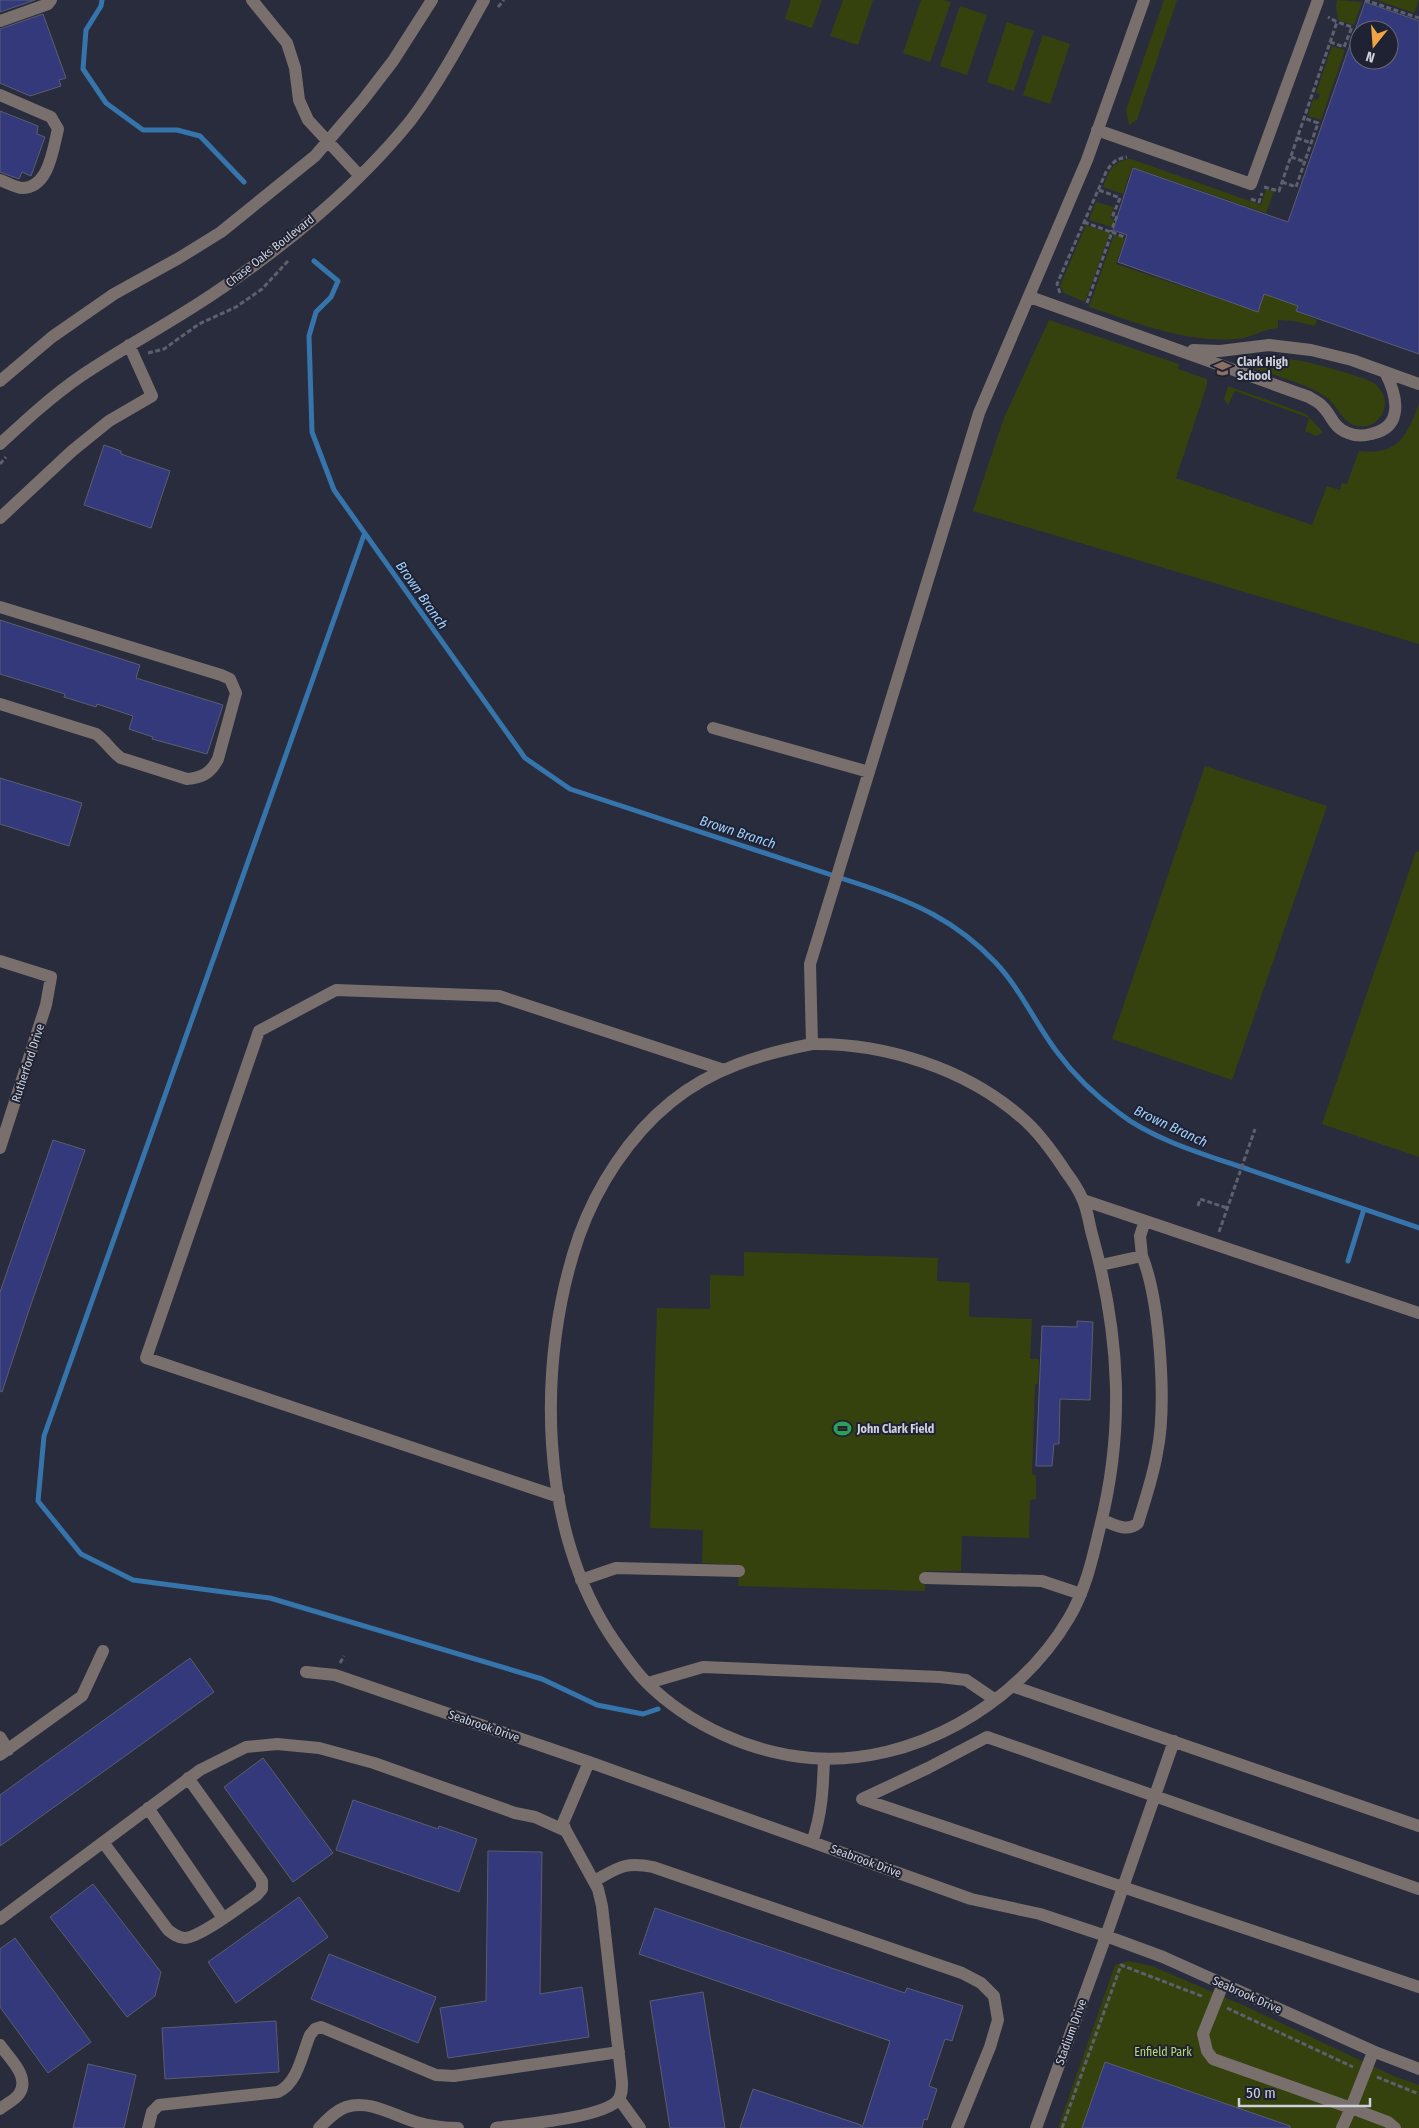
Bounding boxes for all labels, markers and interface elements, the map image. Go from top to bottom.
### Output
north arrow [1349,20,1399,70]
text: N [1364,48,1377,66]
street label: Chase Oaks Boulevard [223,212,317,290]
place label: Clark High School [1237,355,1288,383]
school or university icon: Clark High School [1213,359,1233,379]
water label: Brown Branch [392,558,451,633]
water label: Brown Branch [698,812,778,853]
street label: Rutherford Drive [9,1022,47,1104]
water label: Brown Branch [1131,1102,1210,1151]
sports icon: John Clark Field [833,1419,853,1439]
place label: John Clark Field [856,1422,934,1436]
street label: Seabrook Drive [447,1707,521,1745]
street label: Seabrook Drive [829,1842,903,1880]
street label: Seabrook Drive [1210,1973,1284,2017]
street label: Stadium Drive [1053,1997,1089,2067]
park label: Enfield Park [1134,2045,1192,2059]
scale bar [1239,2076,1370,2108]
text: 50 m [1246,2084,1276,2102]

